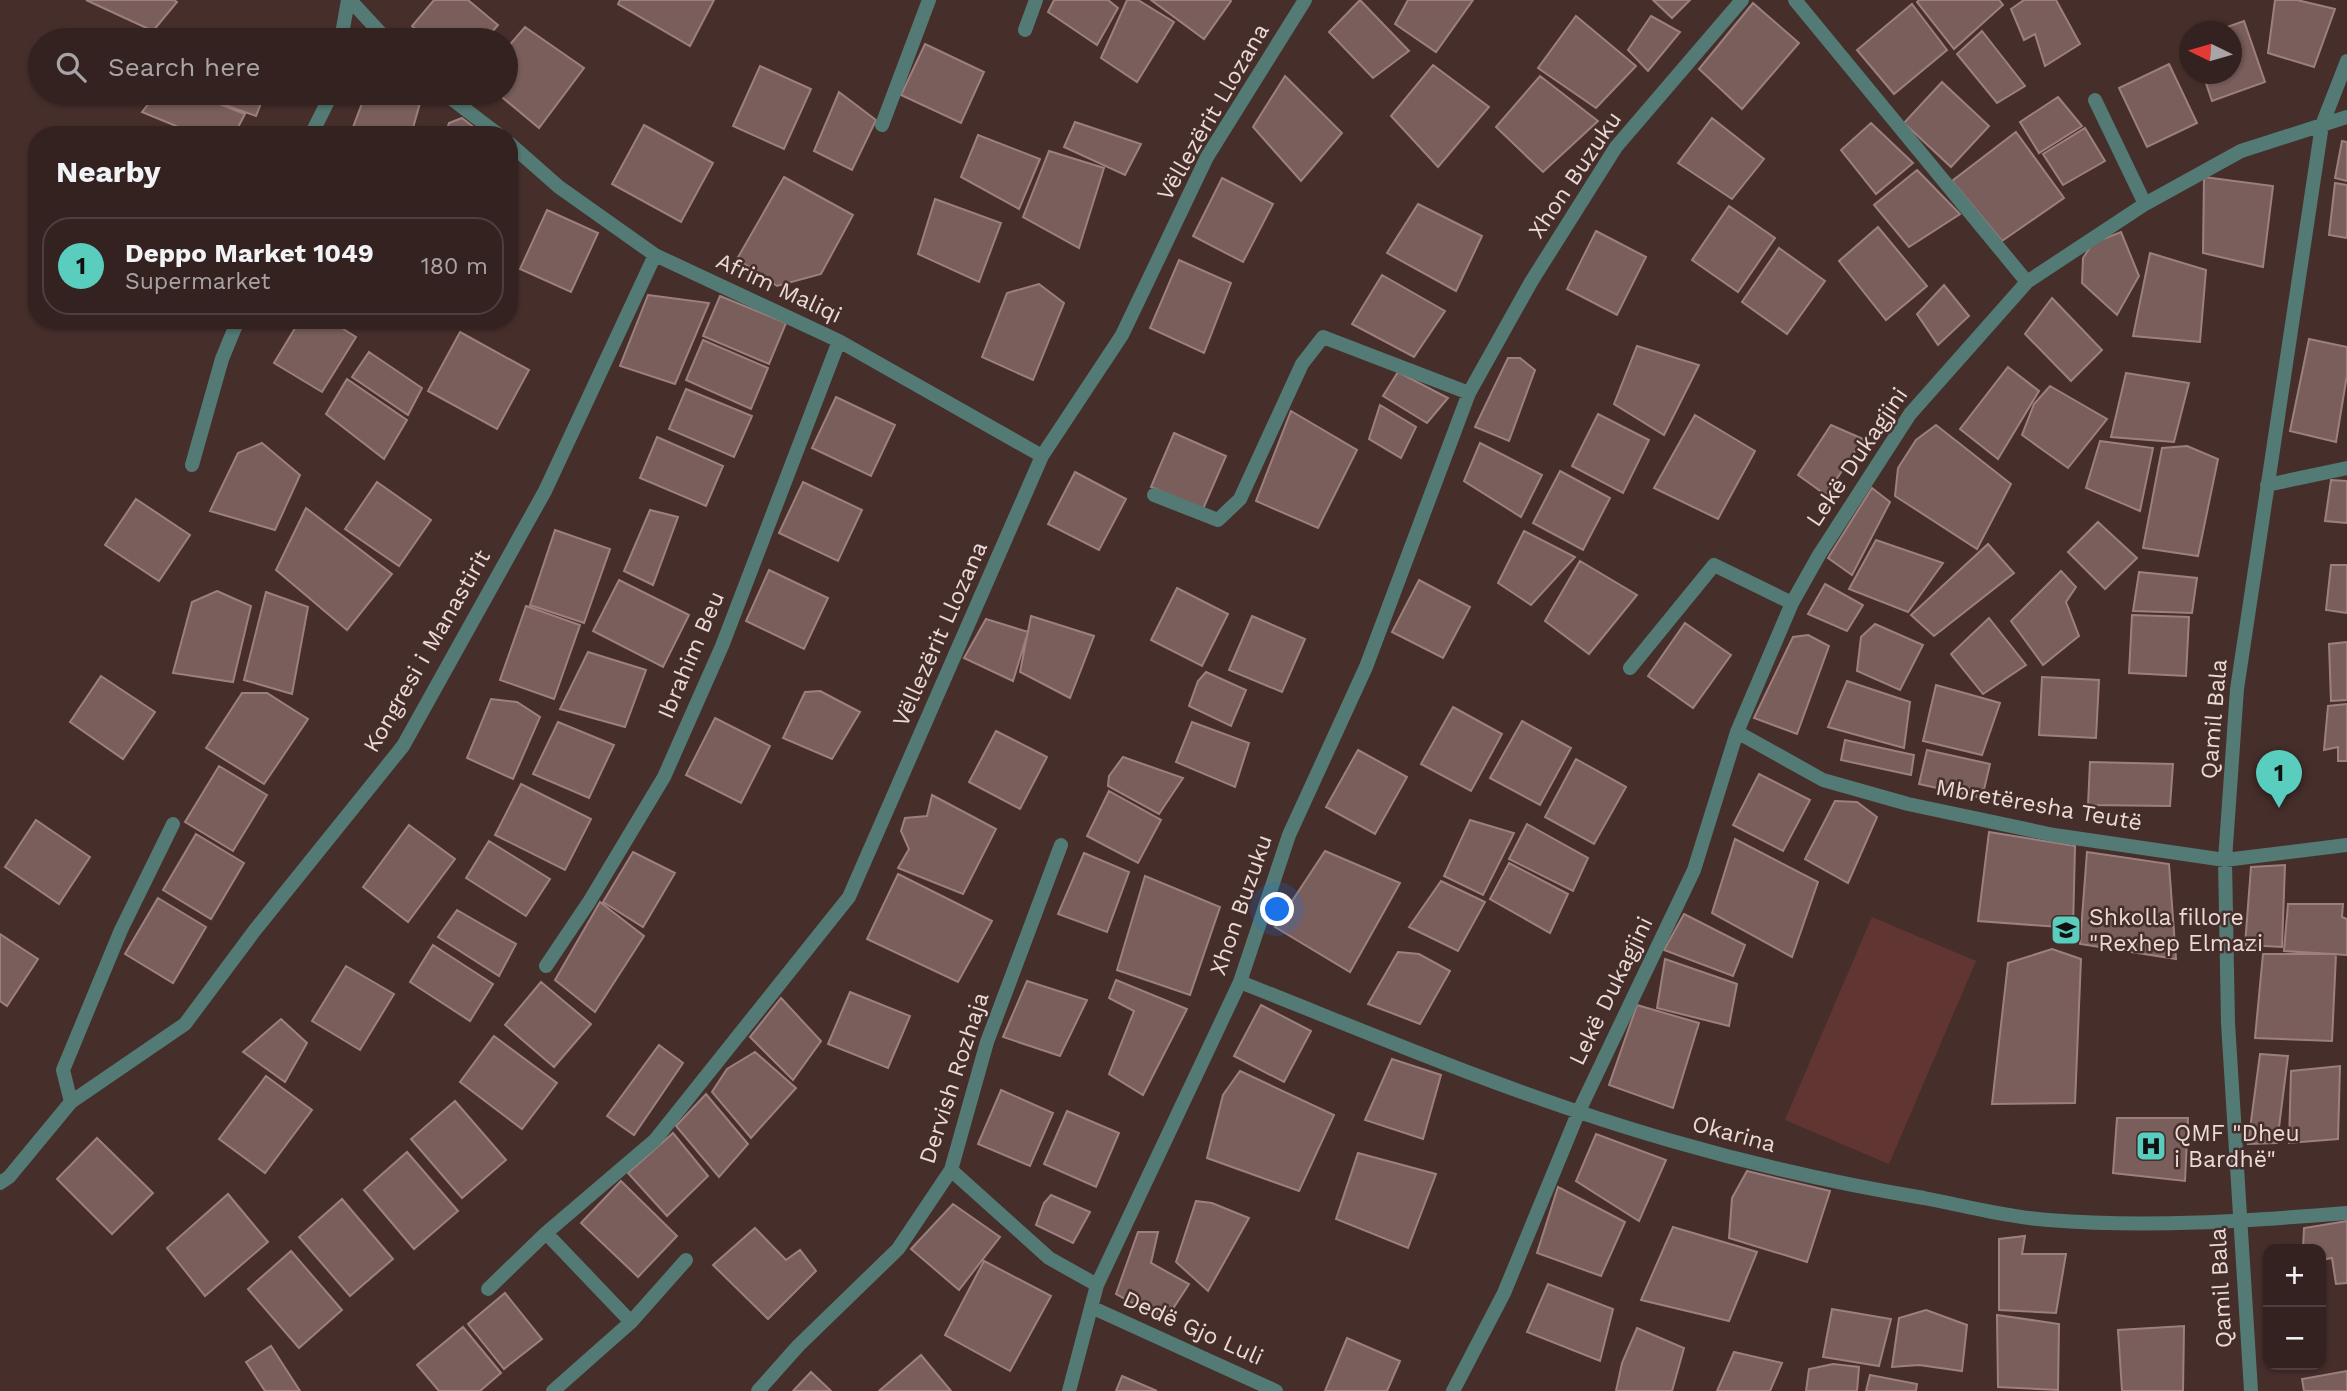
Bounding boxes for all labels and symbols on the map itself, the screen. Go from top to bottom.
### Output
street label: Vëllezërit Llozana [1151,19,1275,205]
north arrow [2179,21,2242,84]
street label: Xhon Buzuku [1523,107,1627,243]
street label: Afrim Maliqi [712,247,846,329]
street label: Lekë Dukagjini [1801,382,1913,532]
street label: Vëllezërit Llozana [887,537,993,731]
street label: Kongresi i Manastirit [358,545,496,757]
street label: Ibrahim Beu [652,587,730,723]
street label: Qamil Bala [2195,658,2233,780]
pin: 1 [2256,750,2302,808]
street label: Mbretëresha Teutë [1934,774,2144,836]
street label: Xhon Buzuku [1204,831,1278,979]
your location [1260,892,1294,926]
place label: Shkolla fillore "Rexhep Elmazi [2089,904,2263,957]
street label: Lekë Dukagjini [1563,912,1659,1070]
school or university icon: Shkolla fillore "Rexhep Elmazi [2049,913,2083,947]
street label: Dervish Rozhaja [914,989,994,1167]
street label: Okarina [1689,1110,1779,1158]
place label: QMF "Dheu i Bardhë" [2174,1120,2300,1173]
hospital icon: QMF "Dheu i Bardhë" [2134,1129,2168,1163]
street label: Qamil Bala [2204,1227,2238,1349]
street label: Dedë Gjo Luli [1119,1285,1267,1371]

